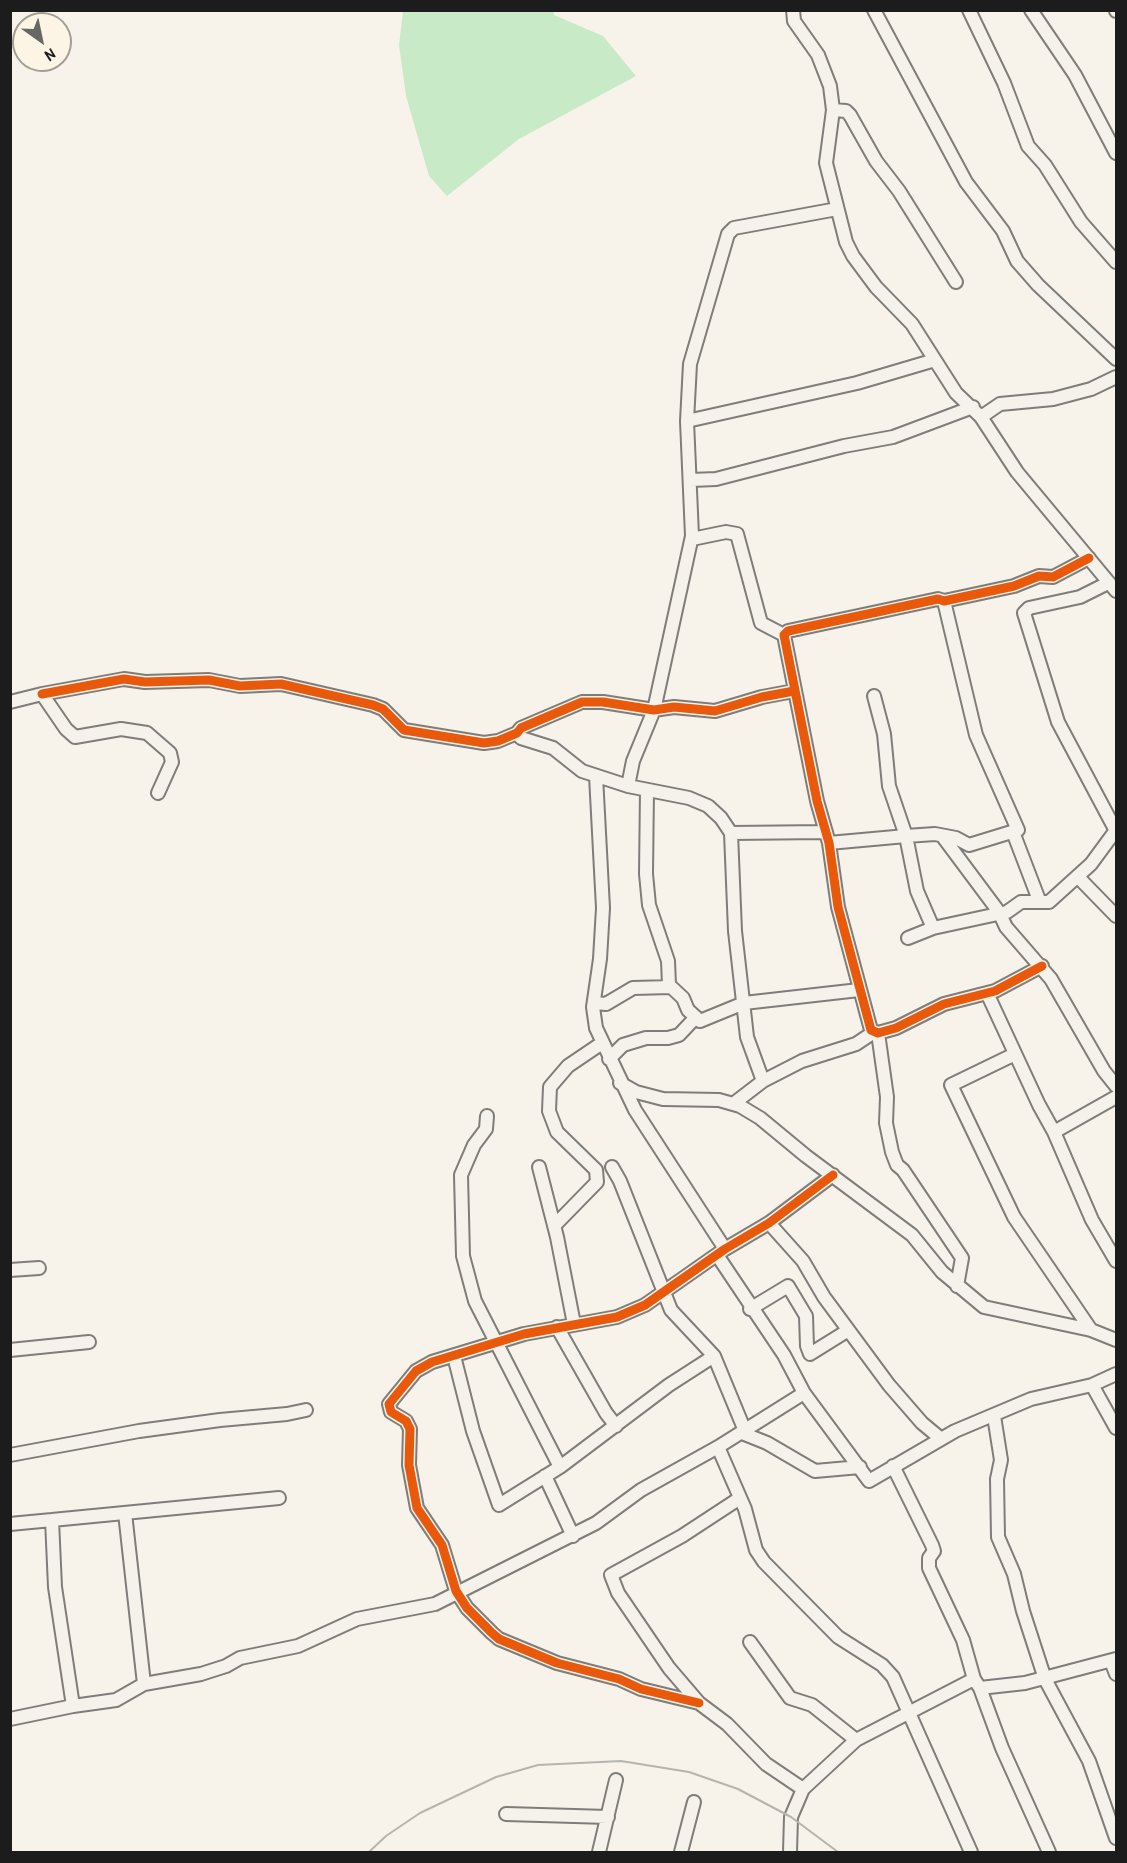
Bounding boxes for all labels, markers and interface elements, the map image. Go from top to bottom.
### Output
north arrow [12,12,72,72]
text: N [41,44,60,67]

